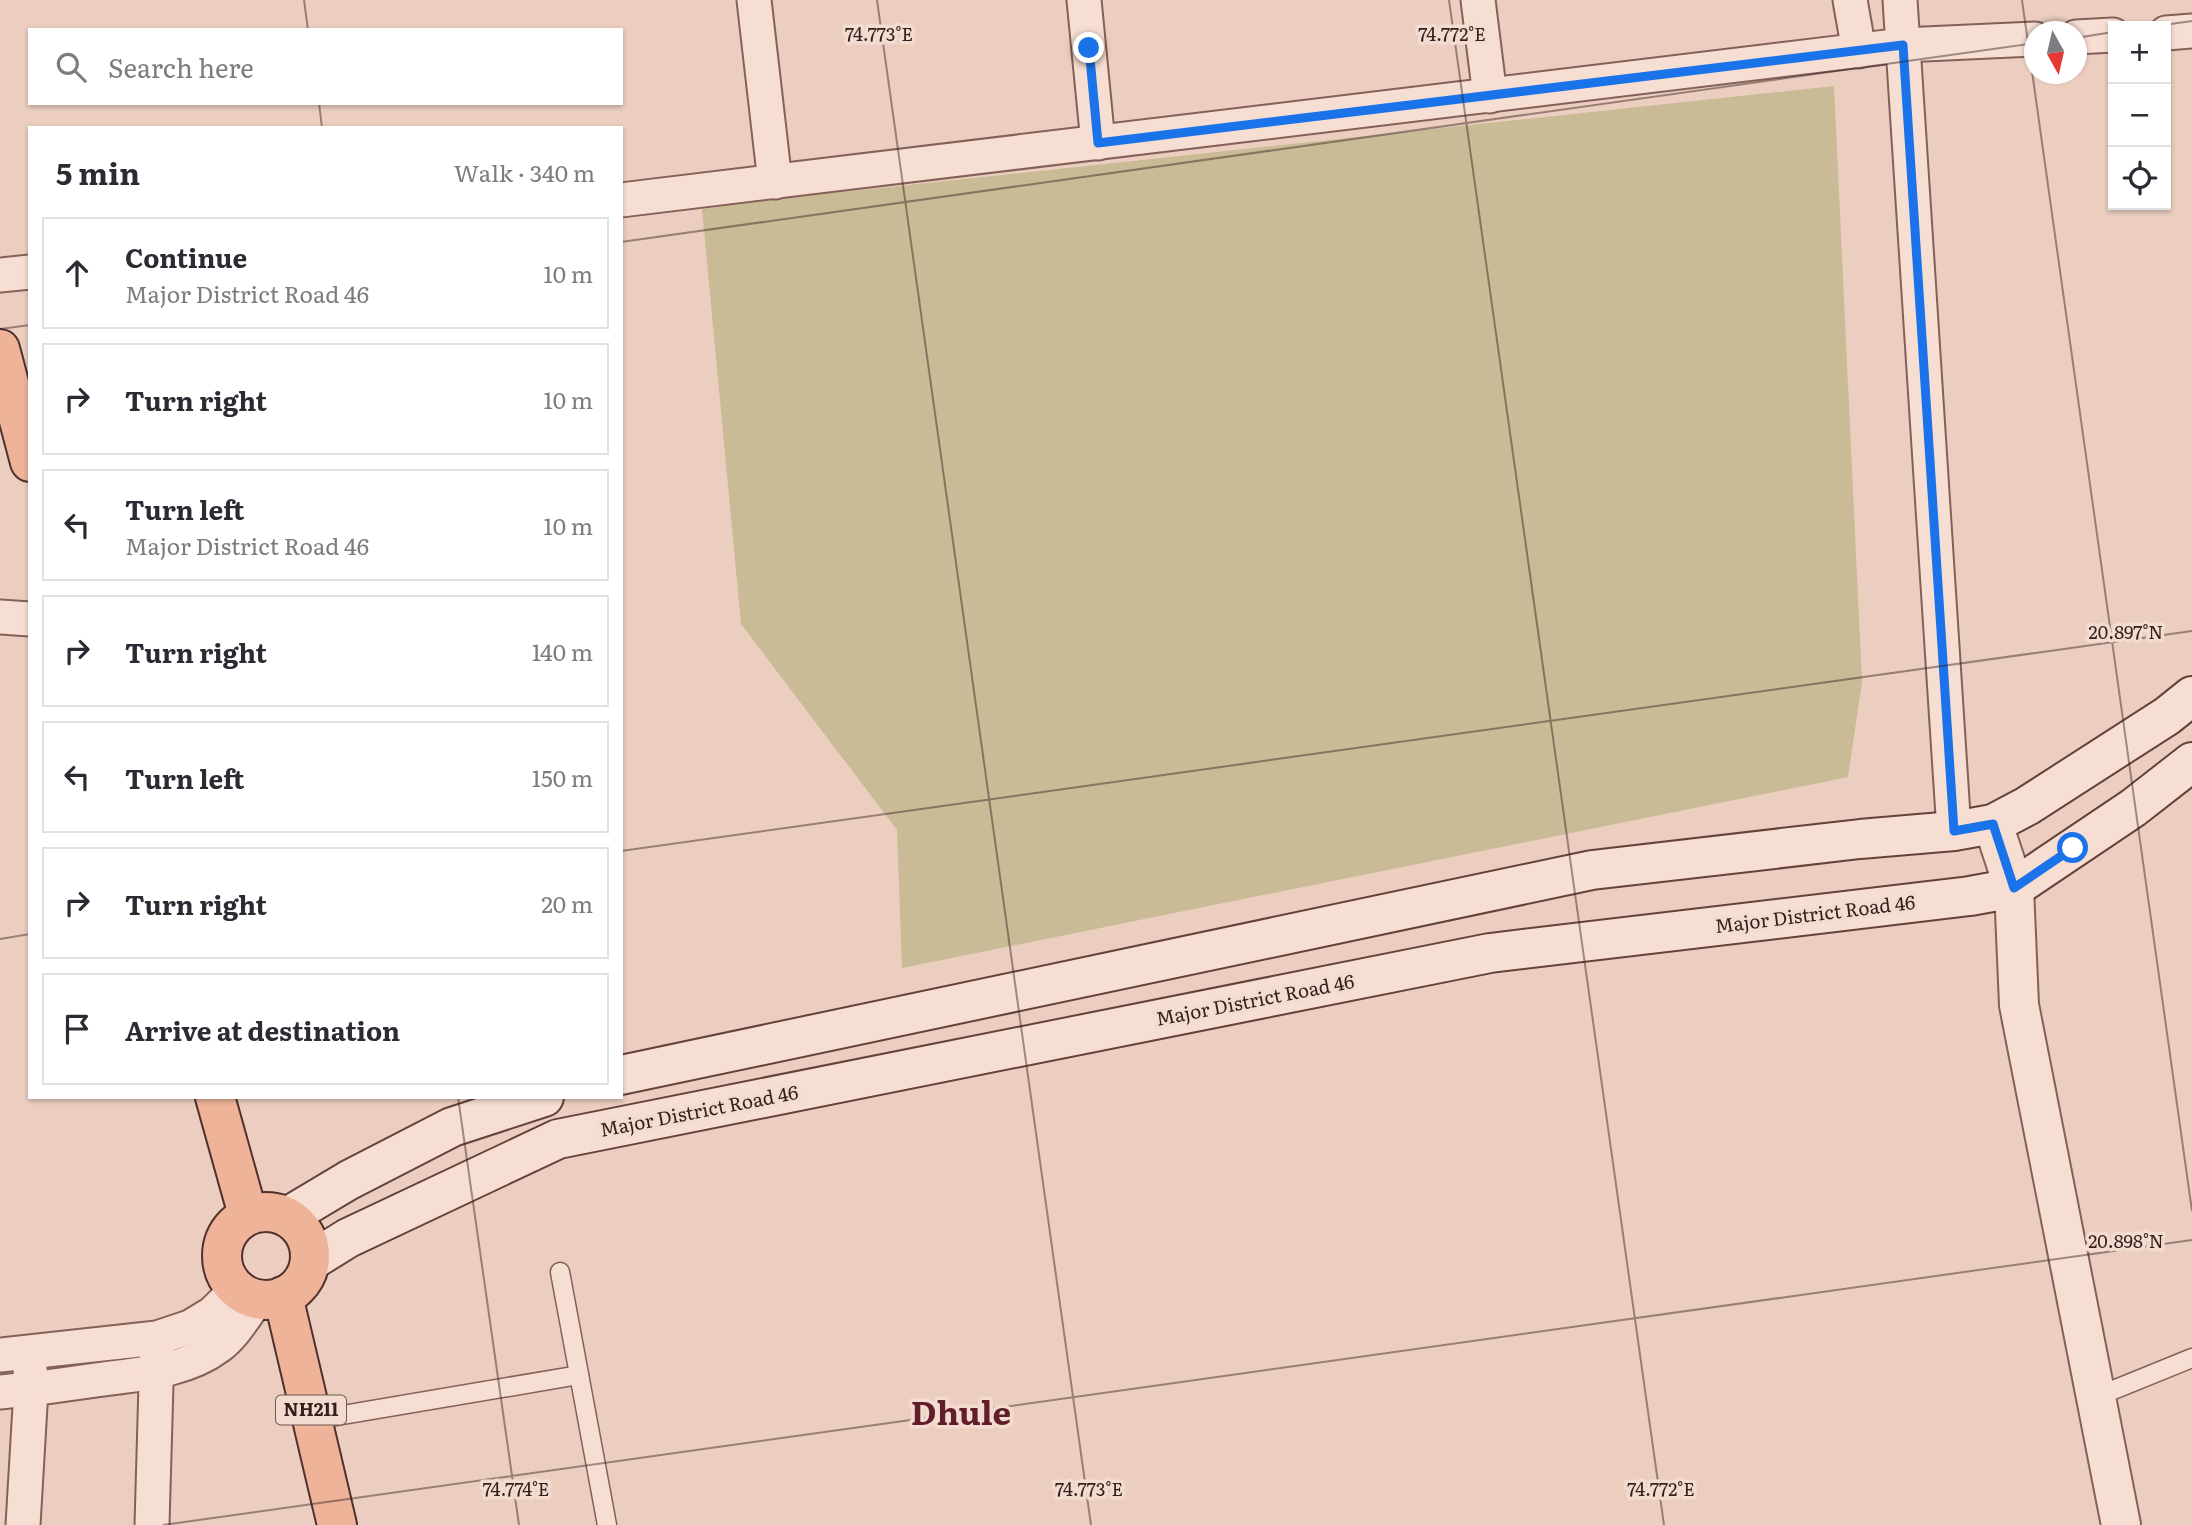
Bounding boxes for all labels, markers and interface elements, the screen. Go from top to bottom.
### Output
text: 74.773°E [845,20,913,47]
text: 74.772°E [1418,20,1486,47]
north arrow [2024,21,2087,84]
map controls [2108,21,2171,210]
button: + [2108,21,2171,84]
search box [28,28,623,105]
route end [1073,32,1104,63]
text: Search here [108,47,254,86]
icon: search [52,48,90,86]
button: − [2108,84,2171,147]
button: locate [2108,147,2171,210]
text: 5 min [56,150,140,194]
text: Walk · 340 m [454,155,595,189]
text: Continue [125,237,247,276]
icon: ahead [58,254,96,292]
text: 10 m [543,256,593,290]
text: Major District Road 46 [125,276,369,310]
icon: right [58,380,96,418]
text: Turn right [125,380,267,419]
text: 10 m [543,382,593,416]
text: Turn left [125,489,244,528]
icon: left [58,506,96,544]
text: 10 m [543,508,593,542]
text: Major District Road 46 [125,528,369,562]
text: 20.897°N [2089,618,2163,645]
icon: right [58,632,96,670]
text: Turn right [125,632,267,671]
text: 140 m [532,634,593,668]
icon: left [58,758,96,796]
text: Turn left [125,758,244,797]
text: 150 m [532,760,593,794]
route start [2057,832,2088,863]
icon: right [58,884,96,922]
text: Turn right [125,884,267,923]
text: 20 m [541,886,593,920]
street label: Major District Road 46 [1713,887,1917,939]
street label: Major District Road 46 [1153,966,1356,1032]
icon: arrive [58,1010,96,1048]
text: Arrive at destination [125,1010,400,1049]
street label: Major District Road 46 [597,1077,800,1143]
text: 20.898°N [2088,1227,2164,1254]
district label: Dhule [911,1386,1011,1435]
road number: NH211 [276,1395,346,1424]
text: 74.774°E [483,1475,549,1502]
text: 74.773°E [1055,1475,1123,1502]
text: 74.772°E [1627,1475,1695,1502]

